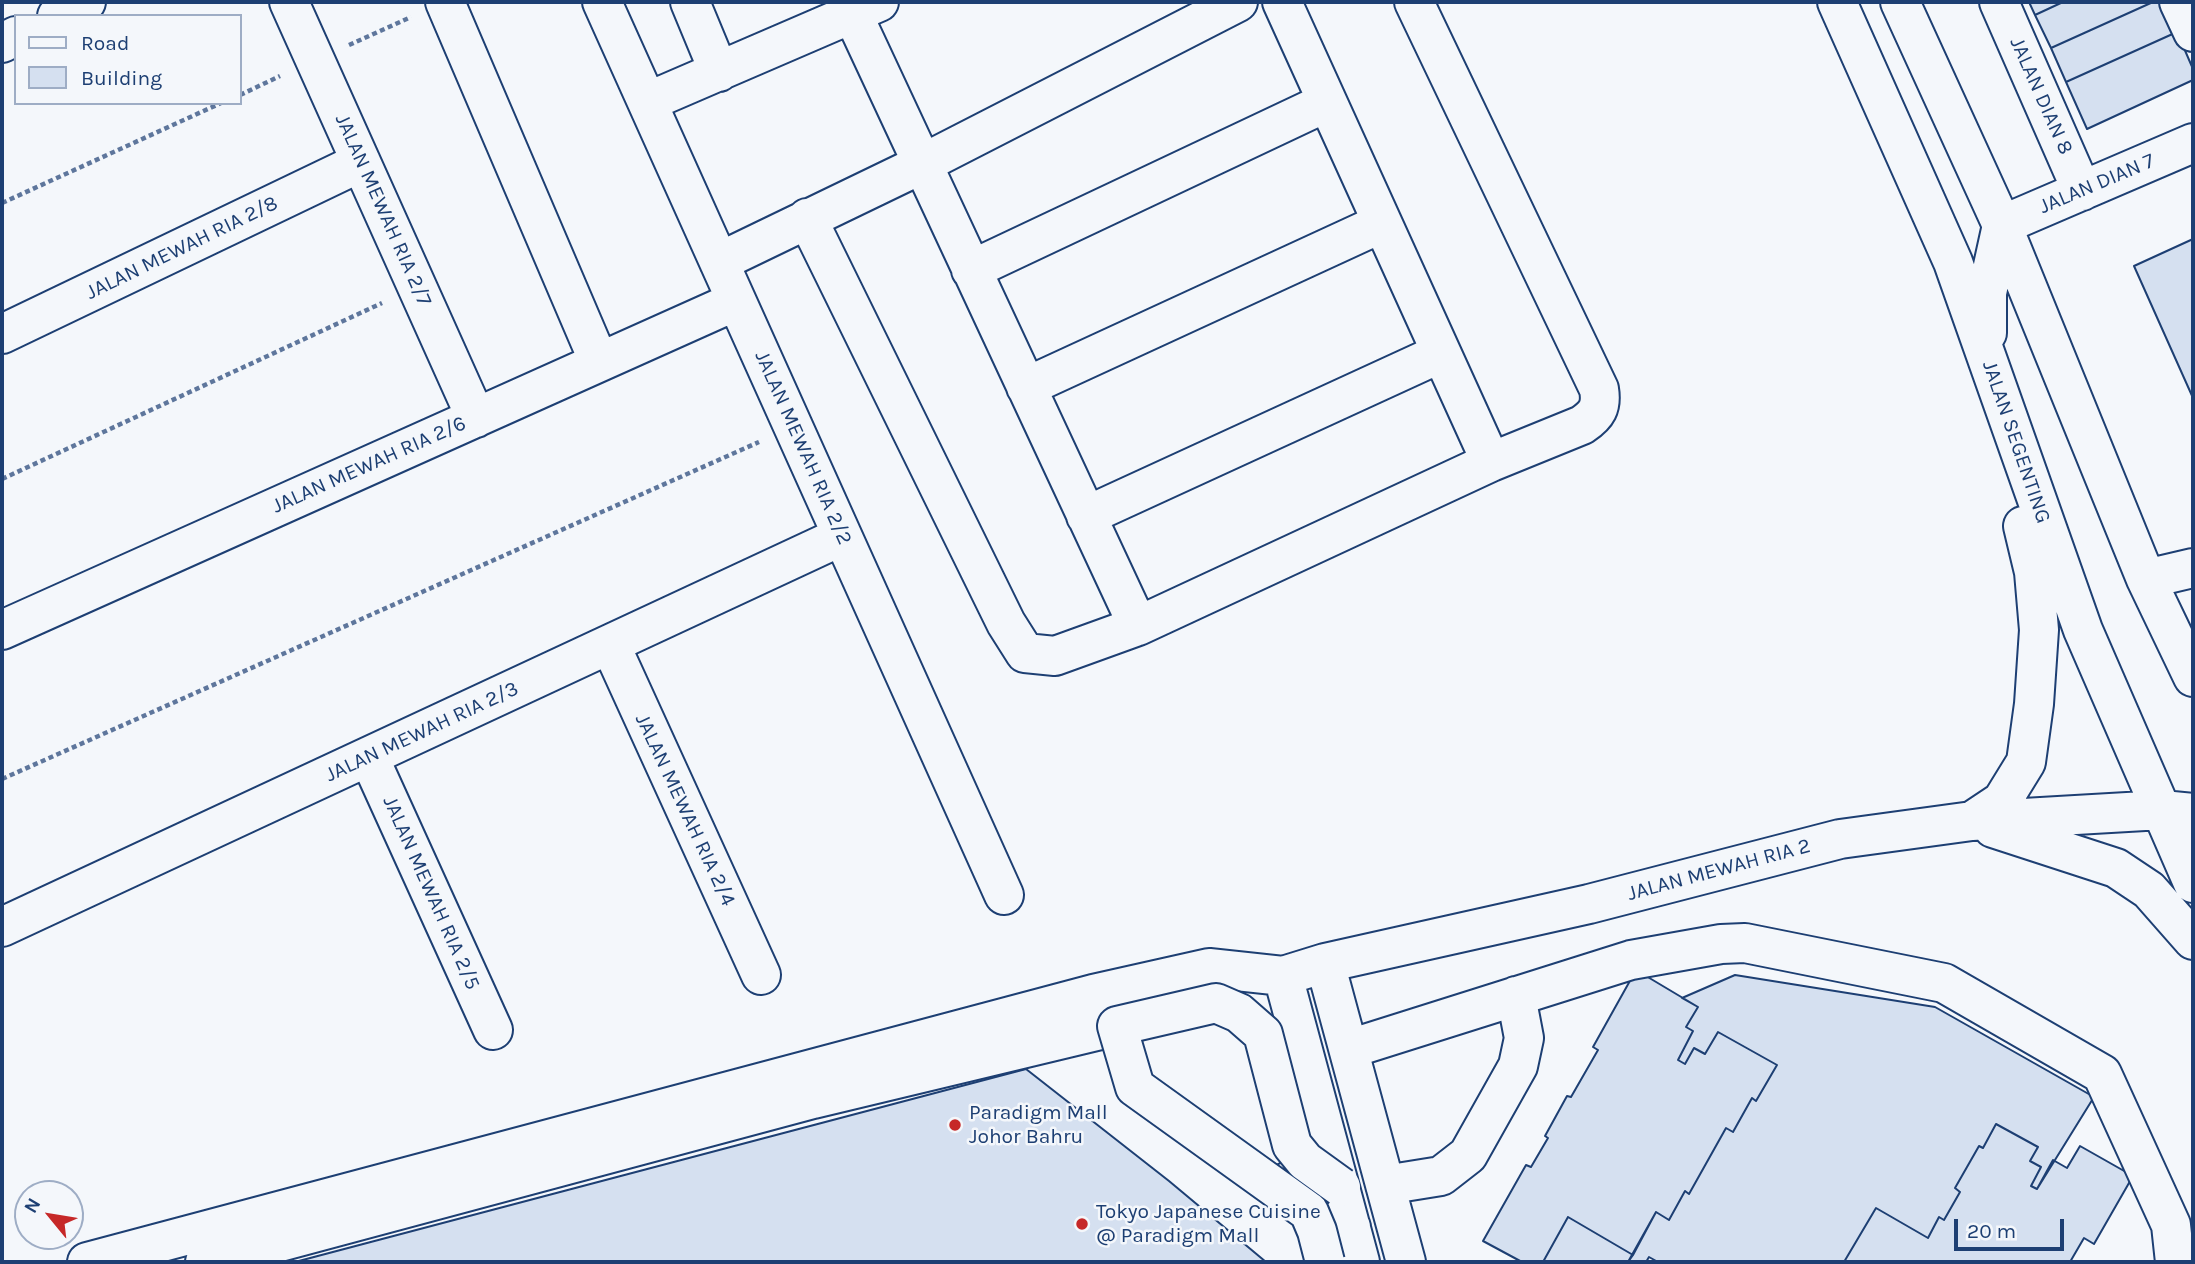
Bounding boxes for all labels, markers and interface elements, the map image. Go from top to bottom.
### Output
legend [14,14,242,105]
text: Road [81,31,129,55]
street label: JALAN DIAN 8 [2004,33,2078,159]
text: Building [81,66,162,90]
street label: JALAN MEWAH RIA 2/7 [329,110,437,310]
street label: JALAN DIAN 7 [2036,148,2158,220]
street label: JALAN MEWAH RIA 2/8 [82,191,282,305]
street label: JALAN MEWAH RIA 2/2 [749,347,857,549]
street label: JALAN SEGENTING [1976,357,2056,527]
street label: JALAN MEWAH RIA 2/6 [268,411,470,519]
street label: JALAN MEWAH RIA 2/3 [322,676,522,788]
street label: JALAN MEWAH RIA 2/4 [629,710,741,910]
street label: JALAN MEWAH RIA 2/5 [377,792,485,994]
street label: JALAN MEWAH RIA 2 [1625,833,1813,907]
place label: Paradigm Mall Johor Bahru [969,1100,1108,1150]
marker: Paradigm Mall Johor Bahru [947,1117,963,1133]
north arrow [14,1180,84,1250]
text: N [20,1194,45,1217]
place label: Tokyo Japanese Cuisine @ Paradigm Mall [1096,1199,1321,1249]
scale bar [1957,1204,2067,1248]
marker: Tokyo Japanese Cuisine @ Paradigm Mall [1074,1216,1090,1232]
text: 20 m [1967,1219,2016,1243]

